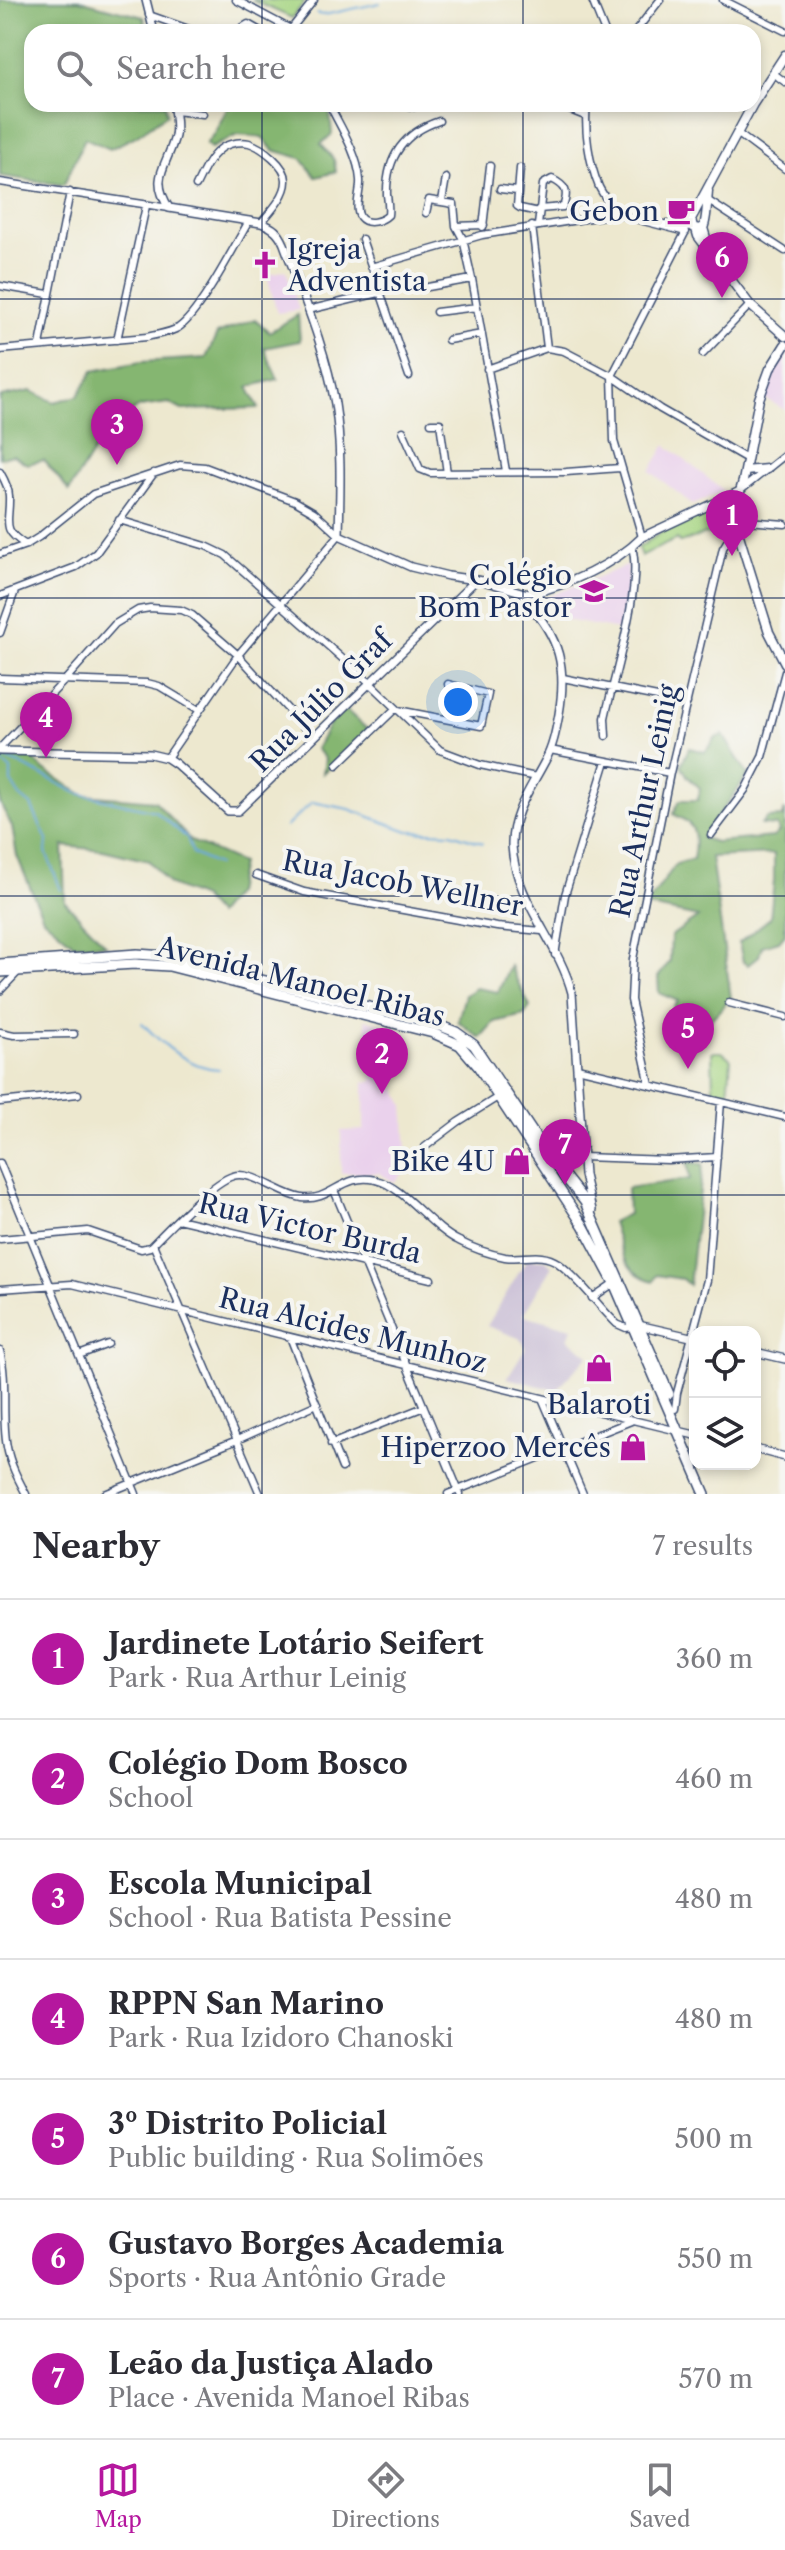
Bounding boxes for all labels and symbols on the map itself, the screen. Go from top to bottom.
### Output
place label: Gebon [569,194,659,228]
cafe icon: Gebon [666,196,696,226]
place label: Igreja Adventista [286,232,427,298]
pin: 6 [696,232,748,298]
church icon: Igreja Adventista [250,250,280,280]
pin: 3 [91,399,143,465]
pin: 1 [706,490,758,556]
place label: Colégio Bom Pastor [418,558,572,624]
school or university icon: Colégio Bom Pastor [579,576,609,606]
street label: Rua Júlio Graf [243,621,401,779]
street label: Rua Arthur Leinig [603,681,685,921]
your location [438,682,478,722]
pin: 4 [20,692,72,758]
street label: Rua Jacob Wellner [280,843,527,923]
street label: Avenida Manoel Ribas [152,928,449,1033]
pin: 5 [662,1003,714,1069]
pin: 2 [356,1028,408,1094]
pin: 7 [539,1119,591,1185]
place label: Bike 4U [391,1144,495,1178]
shop icon: Bike 4U [502,1146,532,1176]
street label: Rua Victor Burda [195,1186,425,1270]
street label: Rua Alcides Munhoz [216,1280,490,1380]
shop icon: Balaroti [584,1353,614,1383]
place label: Balaroti [547,1387,651,1421]
place label: Hiperzoo Mercês [380,1430,611,1464]
shop icon: Hiperzoo Mercês [618,1432,648,1462]

